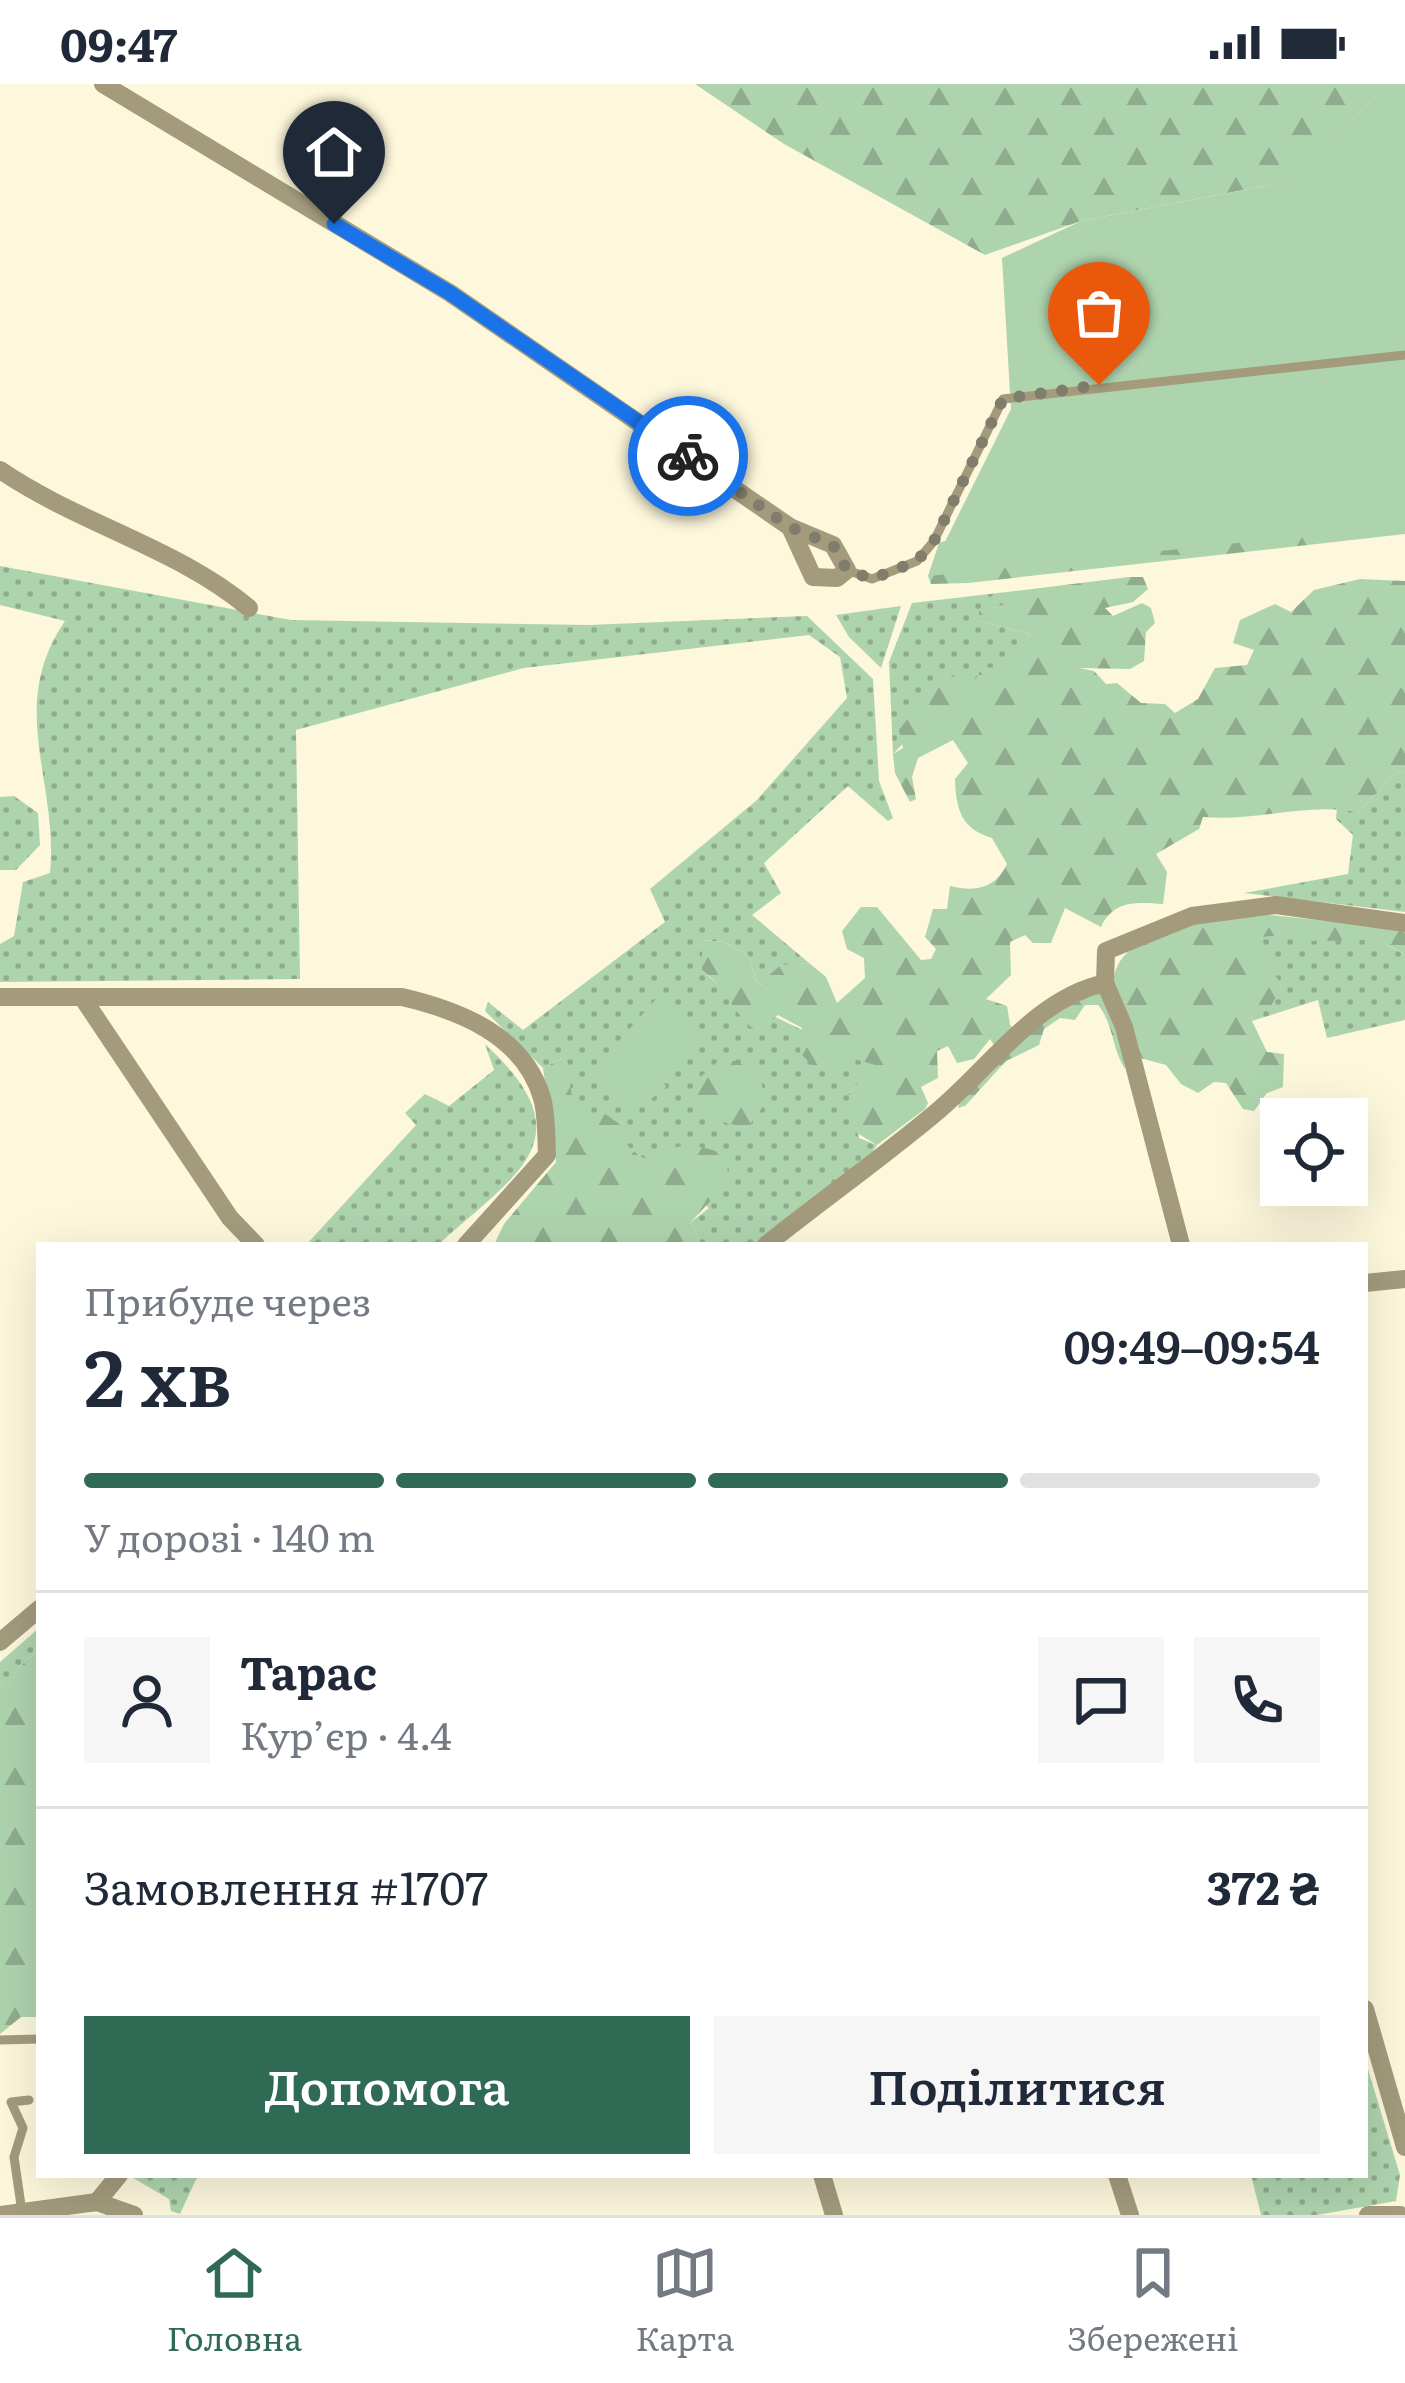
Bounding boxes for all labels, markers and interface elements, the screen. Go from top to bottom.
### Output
text: 09:47 [60,9,178,76]
pin [283,101,385,224]
icon: home [301,119,367,185]
pin [1048,262,1150,385]
icon: bag [1066,280,1132,346]
courier [628,396,748,516]
icon: bike [655,423,721,489]
map controls [1260,1098,1368,1206]
button: locate [1260,1098,1368,1206]
text: Прибуде через [84,1270,371,1328]
text: 09:49–09:54 [1064,1311,1320,1378]
text: 2 хв [84,1315,232,1431]
text: У дорозі · 140 m [84,1506,375,1564]
button: person [84,1637,210,1763]
text: Тарас [240,1637,377,1704]
button: chat [1038,1637,1164,1763]
button: phone [1194,1637,1320,1763]
text: Кур’єр · 4.4 [240,1704,452,1762]
text: Замовлення #1707 [84,1852,488,1919]
text: 372 ₴ [1207,1852,1320,1919]
button: Допомога [84,2016,690,2154]
button: Поділитися [714,2016,1320,2154]
tab: Головна [167,2240,302,2361]
tab: Карта [635,2240,734,2361]
tab: Збережені [1068,2240,1238,2361]

